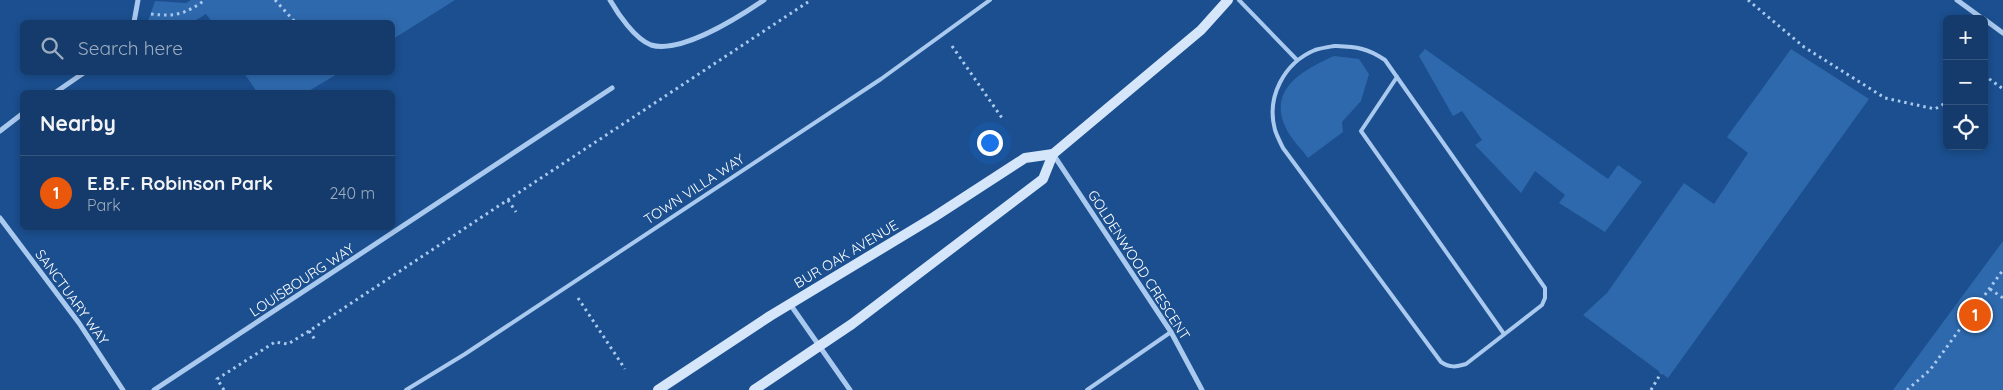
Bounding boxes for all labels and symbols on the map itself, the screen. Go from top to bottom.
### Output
your location [977,130,1003,156]
street label: TOWN VILLA WAY [640,150,748,228]
street label: GOLDENWOOD CRESCENT [1084,187,1194,343]
street label: BUR OAK AVENUE [791,216,901,292]
street label: LOUISBOURG WAY [246,239,358,321]
street label: SANCTUARY WAY [31,246,113,348]
pin: 1 [1959,296,1991,334]

